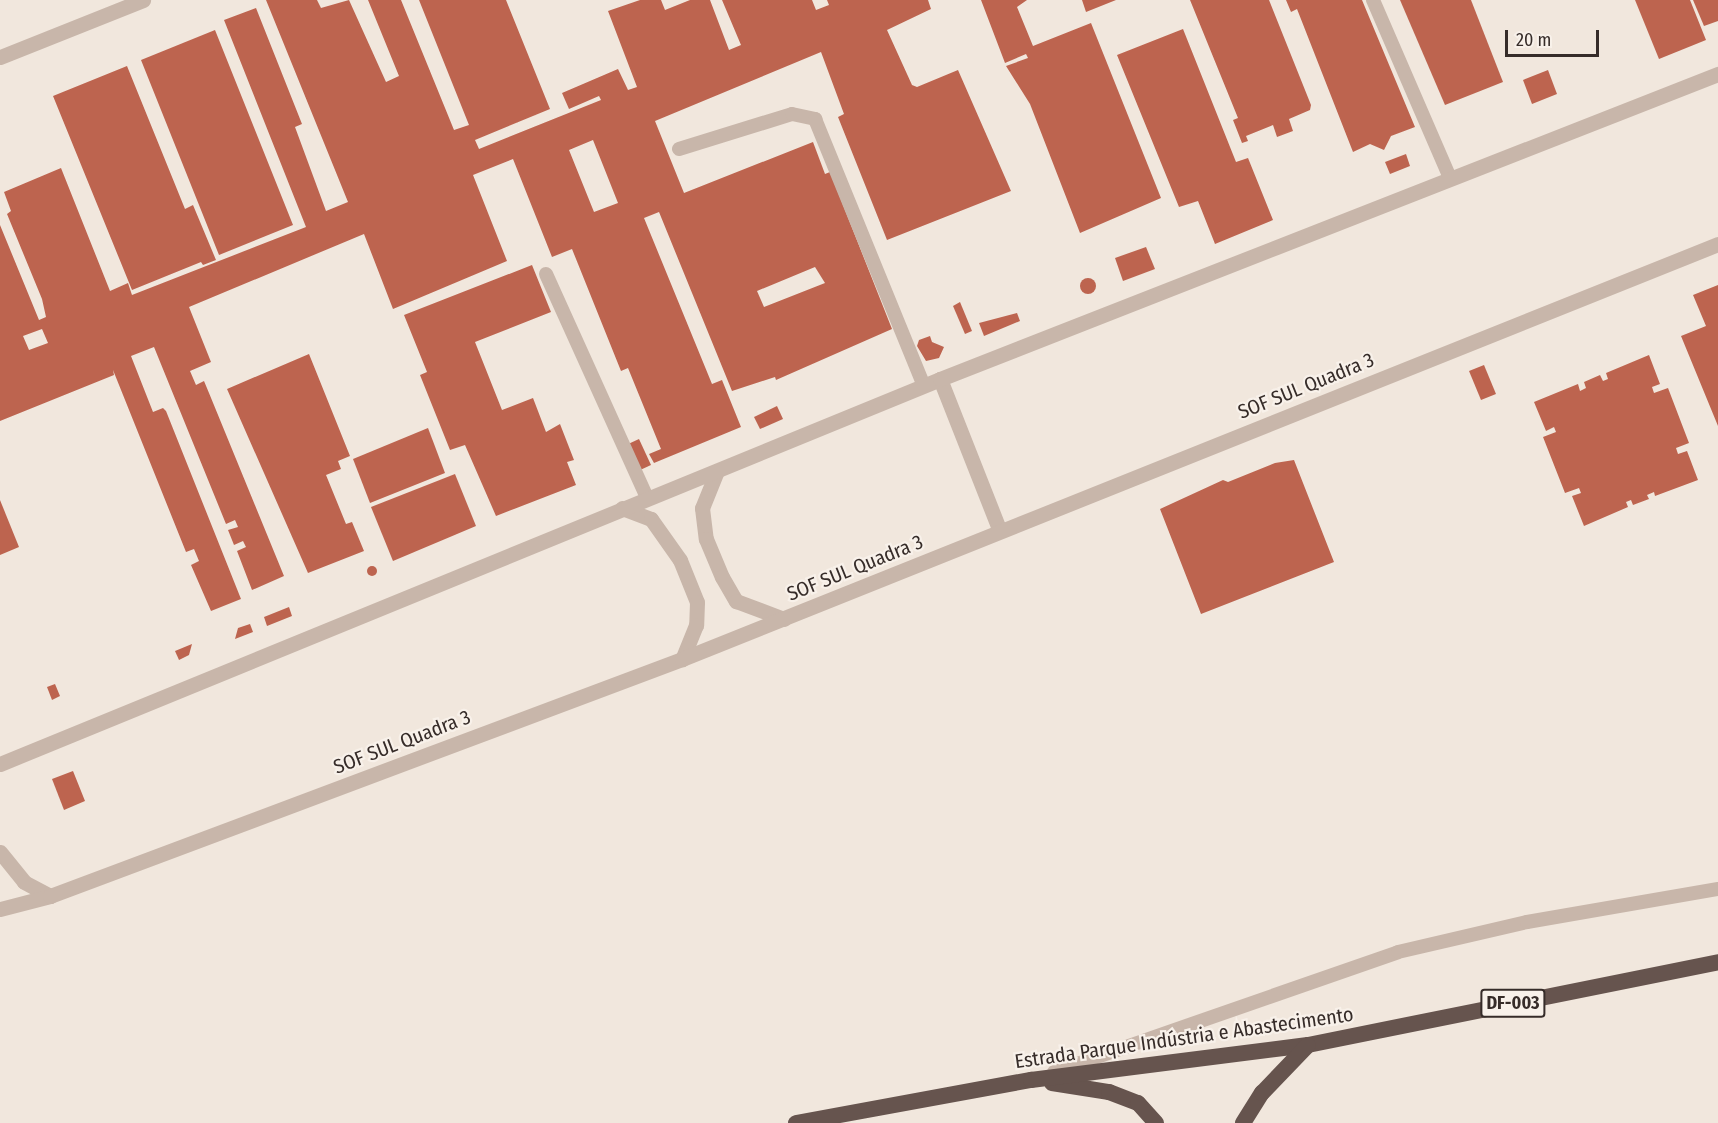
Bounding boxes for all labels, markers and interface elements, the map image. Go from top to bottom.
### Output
scale bar [1508,18,1602,56]
text: 20 m [1516,29,1551,51]
street label: SOF SUL Quadra 3 [1234,348,1378,424]
street label: SOF SUL Quadra 3 [783,530,927,606]
street label: SOF SUL Quadra 3 [330,705,474,779]
road number: DF-003 [1480,988,1546,1018]
street label: Estrada Parque Indústria e Abastecimento [1013,1002,1355,1074]

